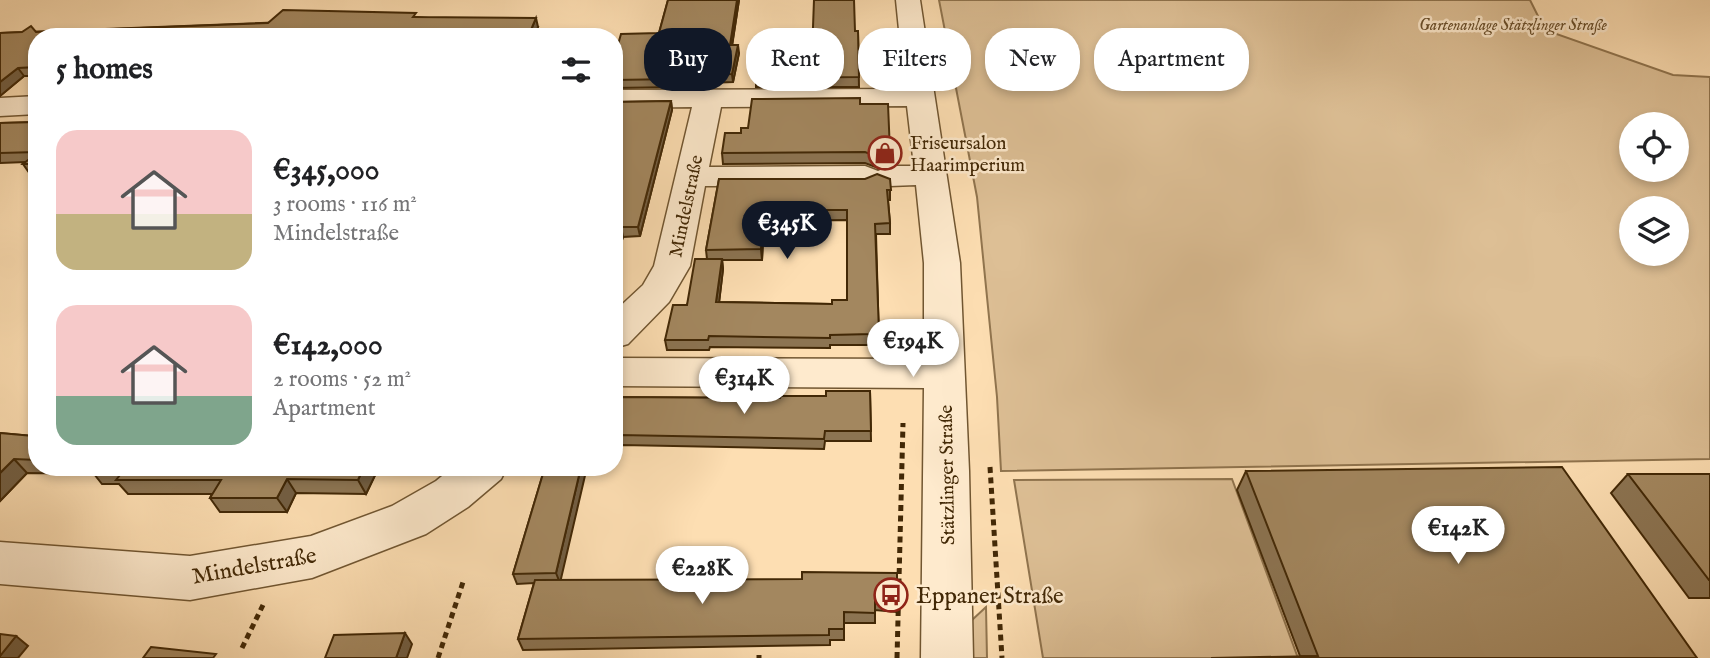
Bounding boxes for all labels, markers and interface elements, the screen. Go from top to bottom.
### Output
park label: Gartenanlage Stätzlinger Straße [1419,16,1608,36]
chip: Buy [644,28,732,91]
chip: Rent [746,28,844,91]
chip: Filters [858,28,971,91]
chip: New [985,28,1080,91]
chip: Apartment [1094,28,1249,91]
text: 5 homes [56,51,153,89]
icon: filters [557,51,595,89]
map controls [1619,112,1689,266]
button: locate [1619,112,1689,182]
place label: Friseursalon Haarimperium [910,132,1025,178]
shop icon: Friseursalon Haarimperium [866,134,904,172]
text: €345,000 [273,152,379,190]
street label: Mindelstraße [664,153,710,260]
icon: home [112,158,196,242]
text: 3 rooms · 116 m² [273,190,417,219]
button: layers [1619,196,1689,266]
pin: €345K [738,202,836,261]
text: €345K [758,209,816,238]
text: Mindelstraße [273,219,399,248]
pin: €194K [864,320,962,379]
text: €142,000 [273,327,383,365]
text: €194K [883,327,943,356]
icon: home [112,333,196,417]
pin: €314K [695,356,793,416]
text: €314K [715,364,773,393]
text: 2 rooms · 52 m² [273,365,411,394]
text: Apartment [273,394,376,423]
street label: Stätzlinger Straße [935,404,961,545]
pin: €142K [1409,506,1507,566]
text: €142K [1428,514,1488,543]
street label: Mindelstraße [190,541,319,592]
pin: €228K [653,546,751,606]
text: €228K [672,554,732,583]
bus stop icon: Eppaner Straße [872,576,910,614]
place label: Eppaner Straße [916,582,1064,611]

